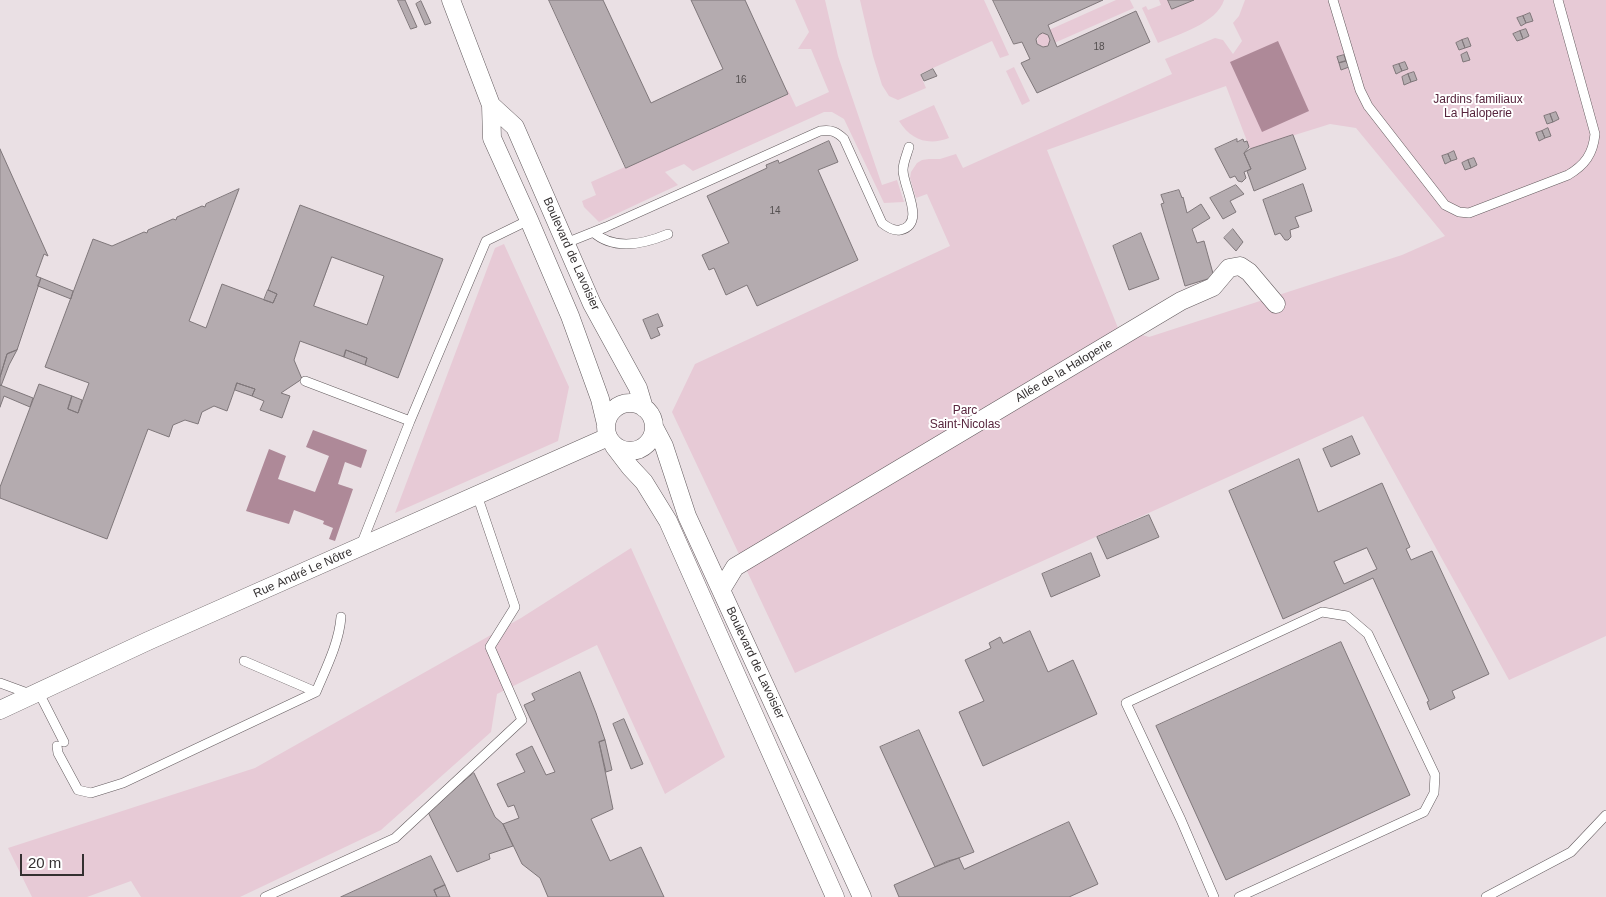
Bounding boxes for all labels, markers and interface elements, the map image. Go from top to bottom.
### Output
house number: 18 [1093,41,1105,53]
house number: 16 [735,74,747,86]
park label: Jardins familiaux La Haloperie [1433,93,1523,121]
street label: Boulevard de Lavoisier [540,195,602,313]
house number: 14 [769,205,781,217]
street label: Allée de la Haloperie [1013,336,1115,406]
park label: Parc Saint-Nicolas [930,404,1000,432]
street label: Rue André Le Nôtre [251,545,355,601]
street label: Boulevard de Lavoisier [723,605,787,721]
scale bar [22,844,86,876]
text: 20 m [28,854,61,871]

